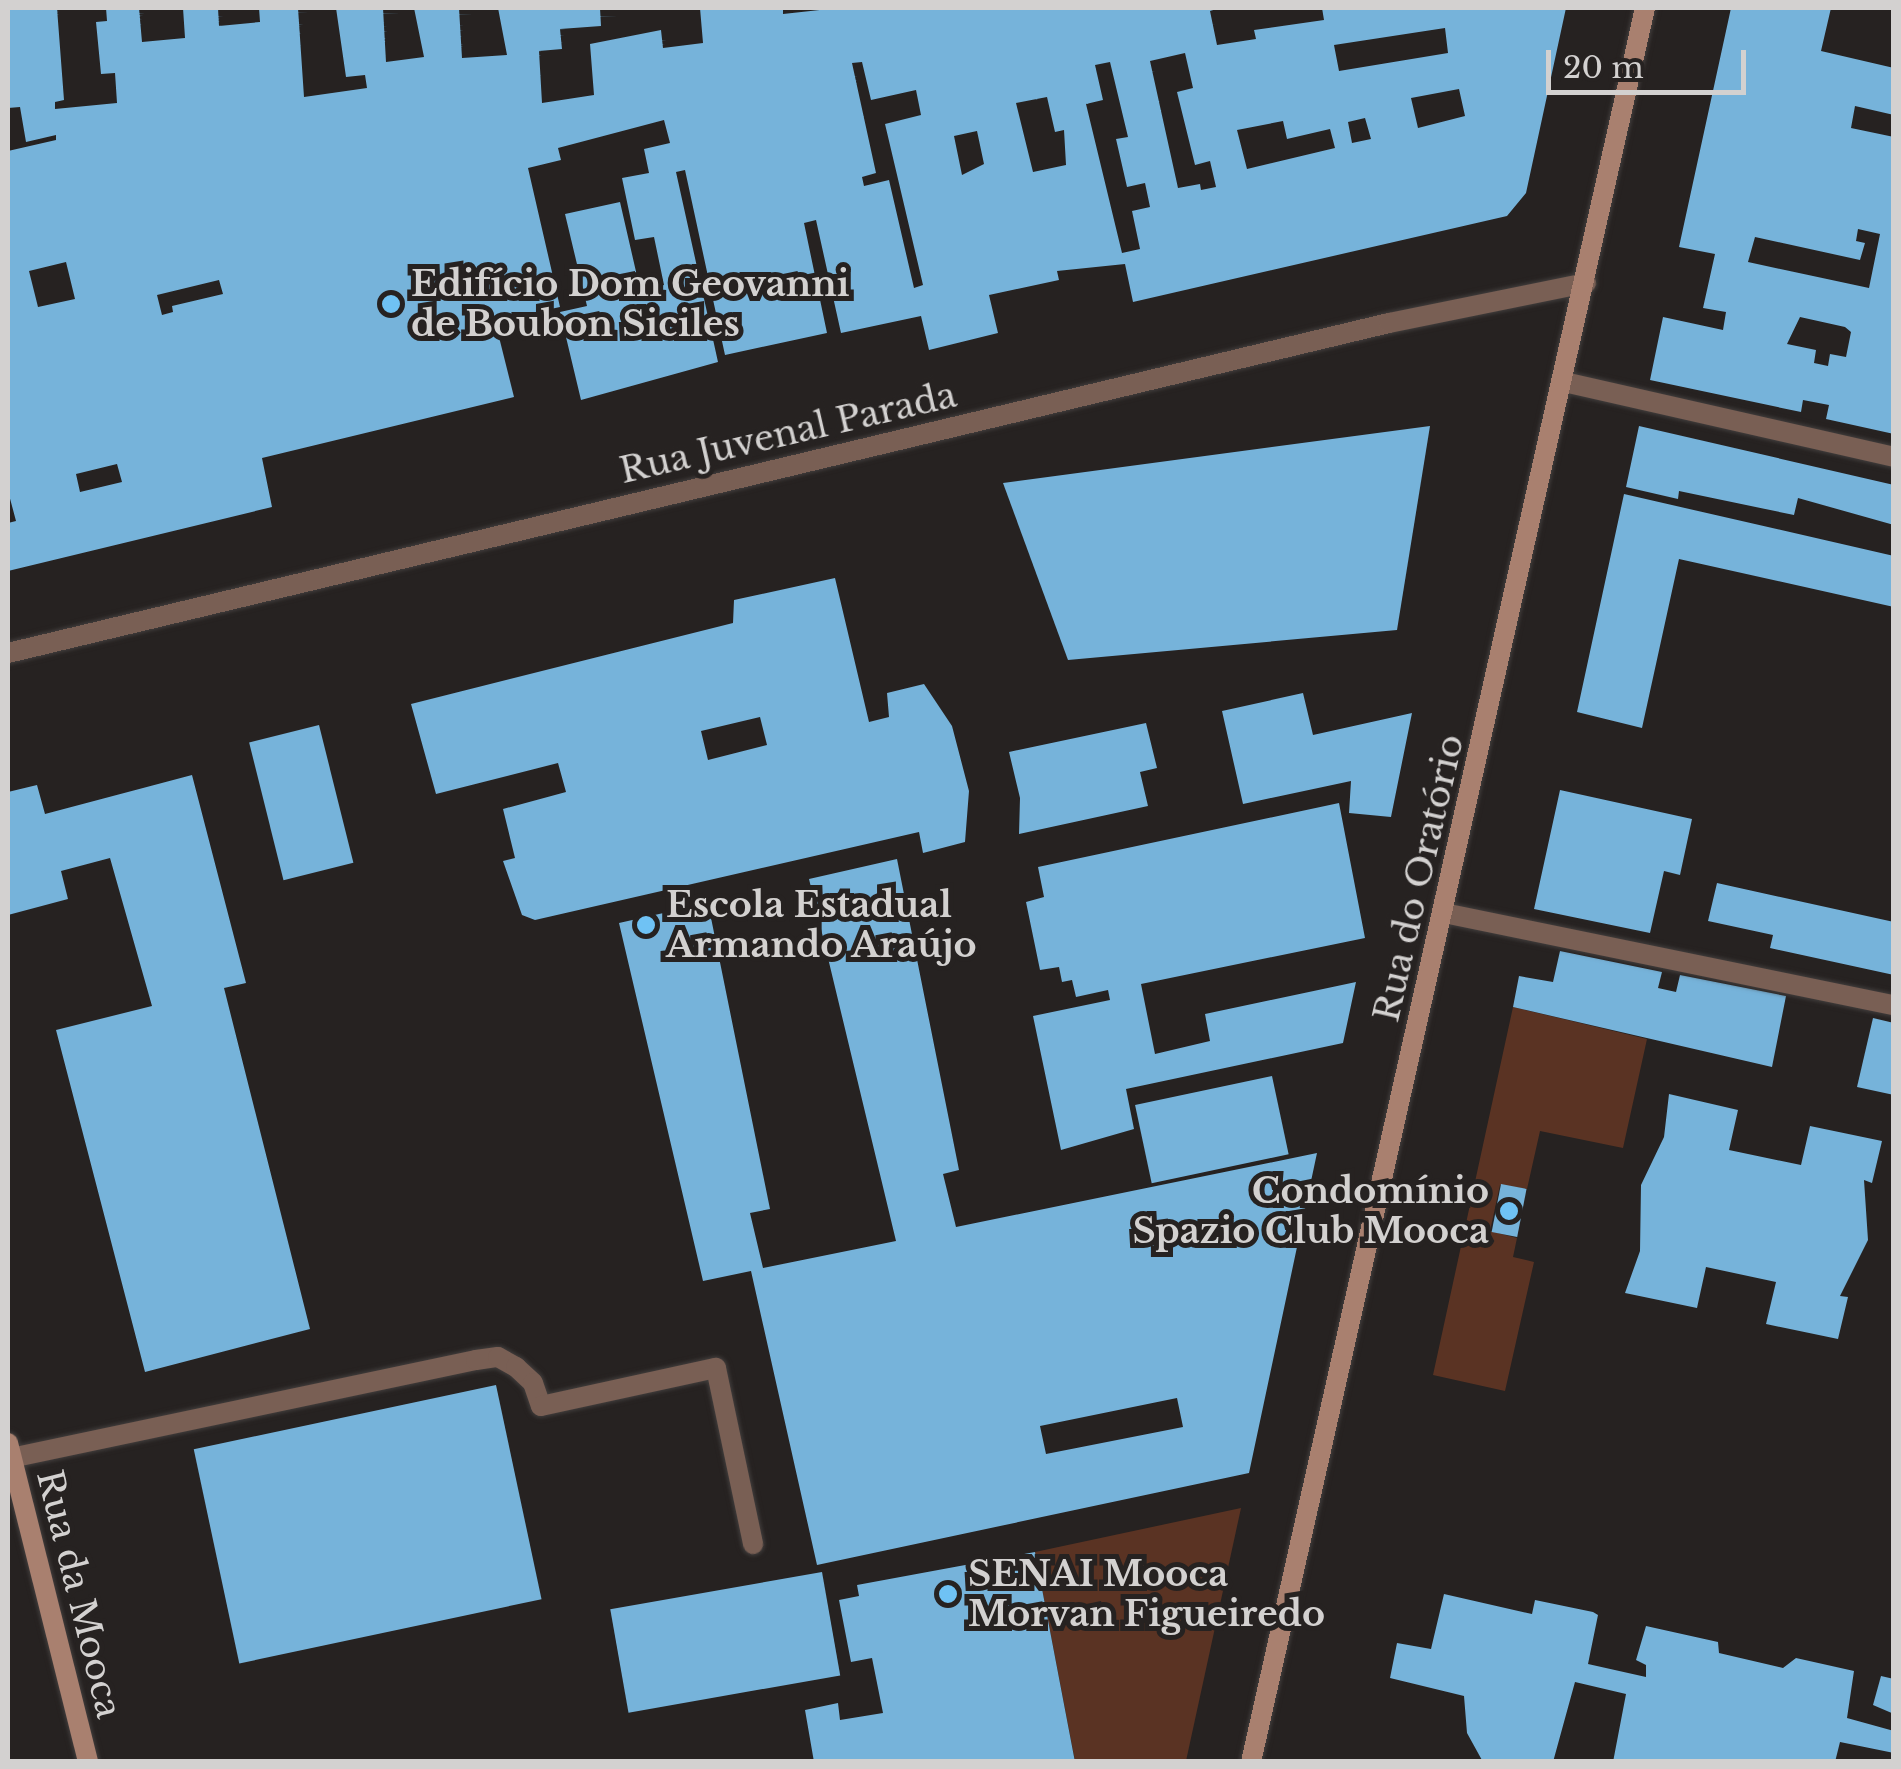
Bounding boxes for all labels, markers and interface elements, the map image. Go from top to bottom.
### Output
scale bar [1551,30,1751,92]
text: 20 m [1563,49,1644,86]
place label: Edifício Dom Geovanni de Boubon Siciles [411,263,849,345]
marker: Edifício Dom Geovanni de Boubon Siciles [380,293,402,315]
street label: Rua Juvenal Parada [615,374,961,492]
street label: Rua do Oratório [1365,730,1473,1026]
place label: Escola Estadual Armando Araújo [666,884,978,966]
marker: Escola Estadual Armando Araújo [635,914,657,936]
place label: Condomínio Spazio Club Mooca [1132,1170,1489,1252]
marker: Condomínio Spazio Club Mooca [1498,1200,1520,1222]
street label: Rua da Mooca [28,1465,130,1723]
place label: SENAI Mooca Morvan Figueiredo [968,1553,1325,1635]
marker: SENAI Mooca Morvan Figueiredo [937,1583,959,1605]

